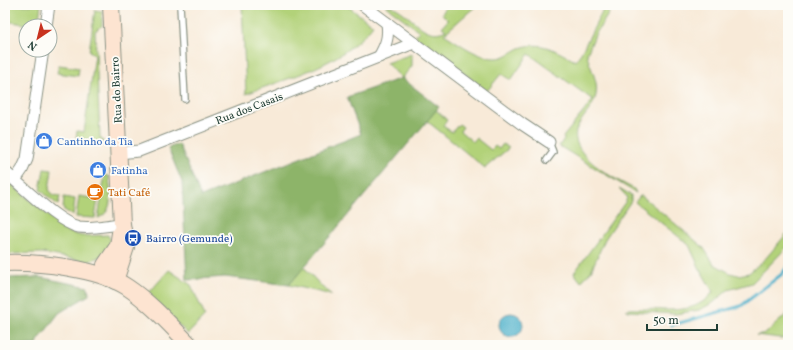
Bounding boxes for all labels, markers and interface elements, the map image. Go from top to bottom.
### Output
north arrow [18,18,58,58]
text: N [26,37,41,53]
street label: Rua do Bairro [108,56,127,123]
street label: Rua dos Casais [214,90,286,129]
shop icon: Cantinho da Tia [34,131,54,151]
place label: Cantinho da Tia [57,135,133,150]
shop icon: Fatinha [88,160,108,180]
place label: Fatinha [111,164,148,179]
cafe icon: Tati Café [85,182,105,202]
place label: Tati Café [108,186,150,201]
bus stop icon: Bairro (Gemunde) [123,228,143,248]
place label: Bairro (Gemunde) [146,232,233,247]
scale bar [647,306,717,332]
text: 50 m [653,313,679,329]

